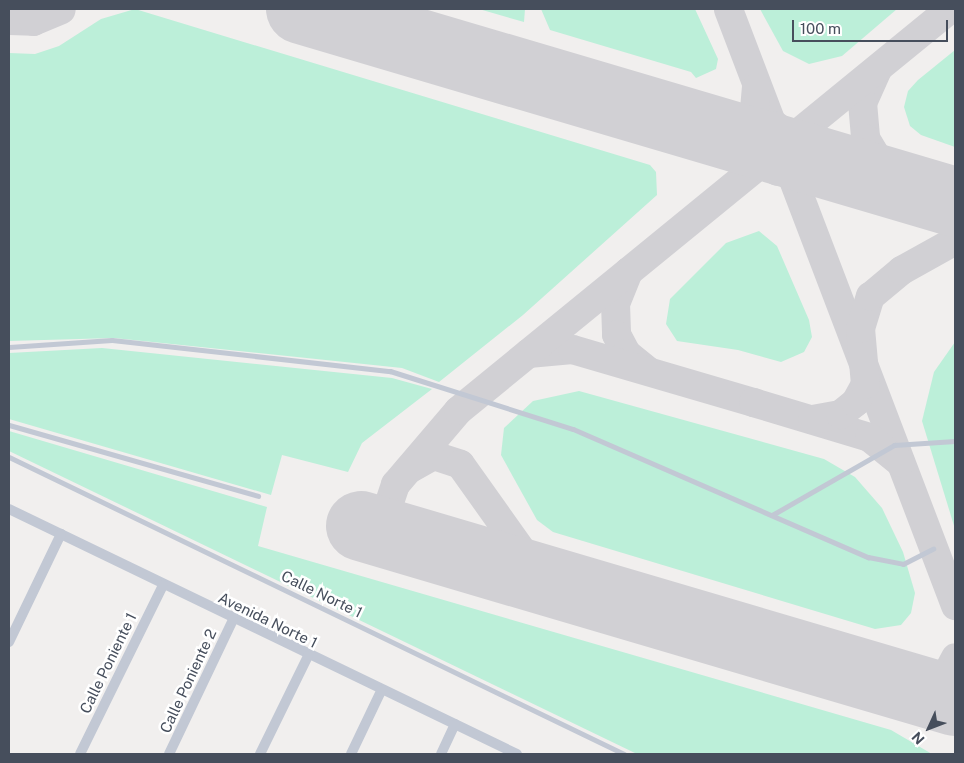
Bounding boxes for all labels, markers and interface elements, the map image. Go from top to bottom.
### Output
scale bar [794,10,950,42]
text: 100 m [800,20,841,37]
street label: Calle Norte 1 [278,567,366,621]
street label: Avenida Norte 1 [215,588,321,652]
street label: Calle Poniente 1 [76,610,140,716]
street label: Calle Poniente 2 [156,626,220,736]
north arrow [904,703,954,753]
text: N [908,729,928,748]

